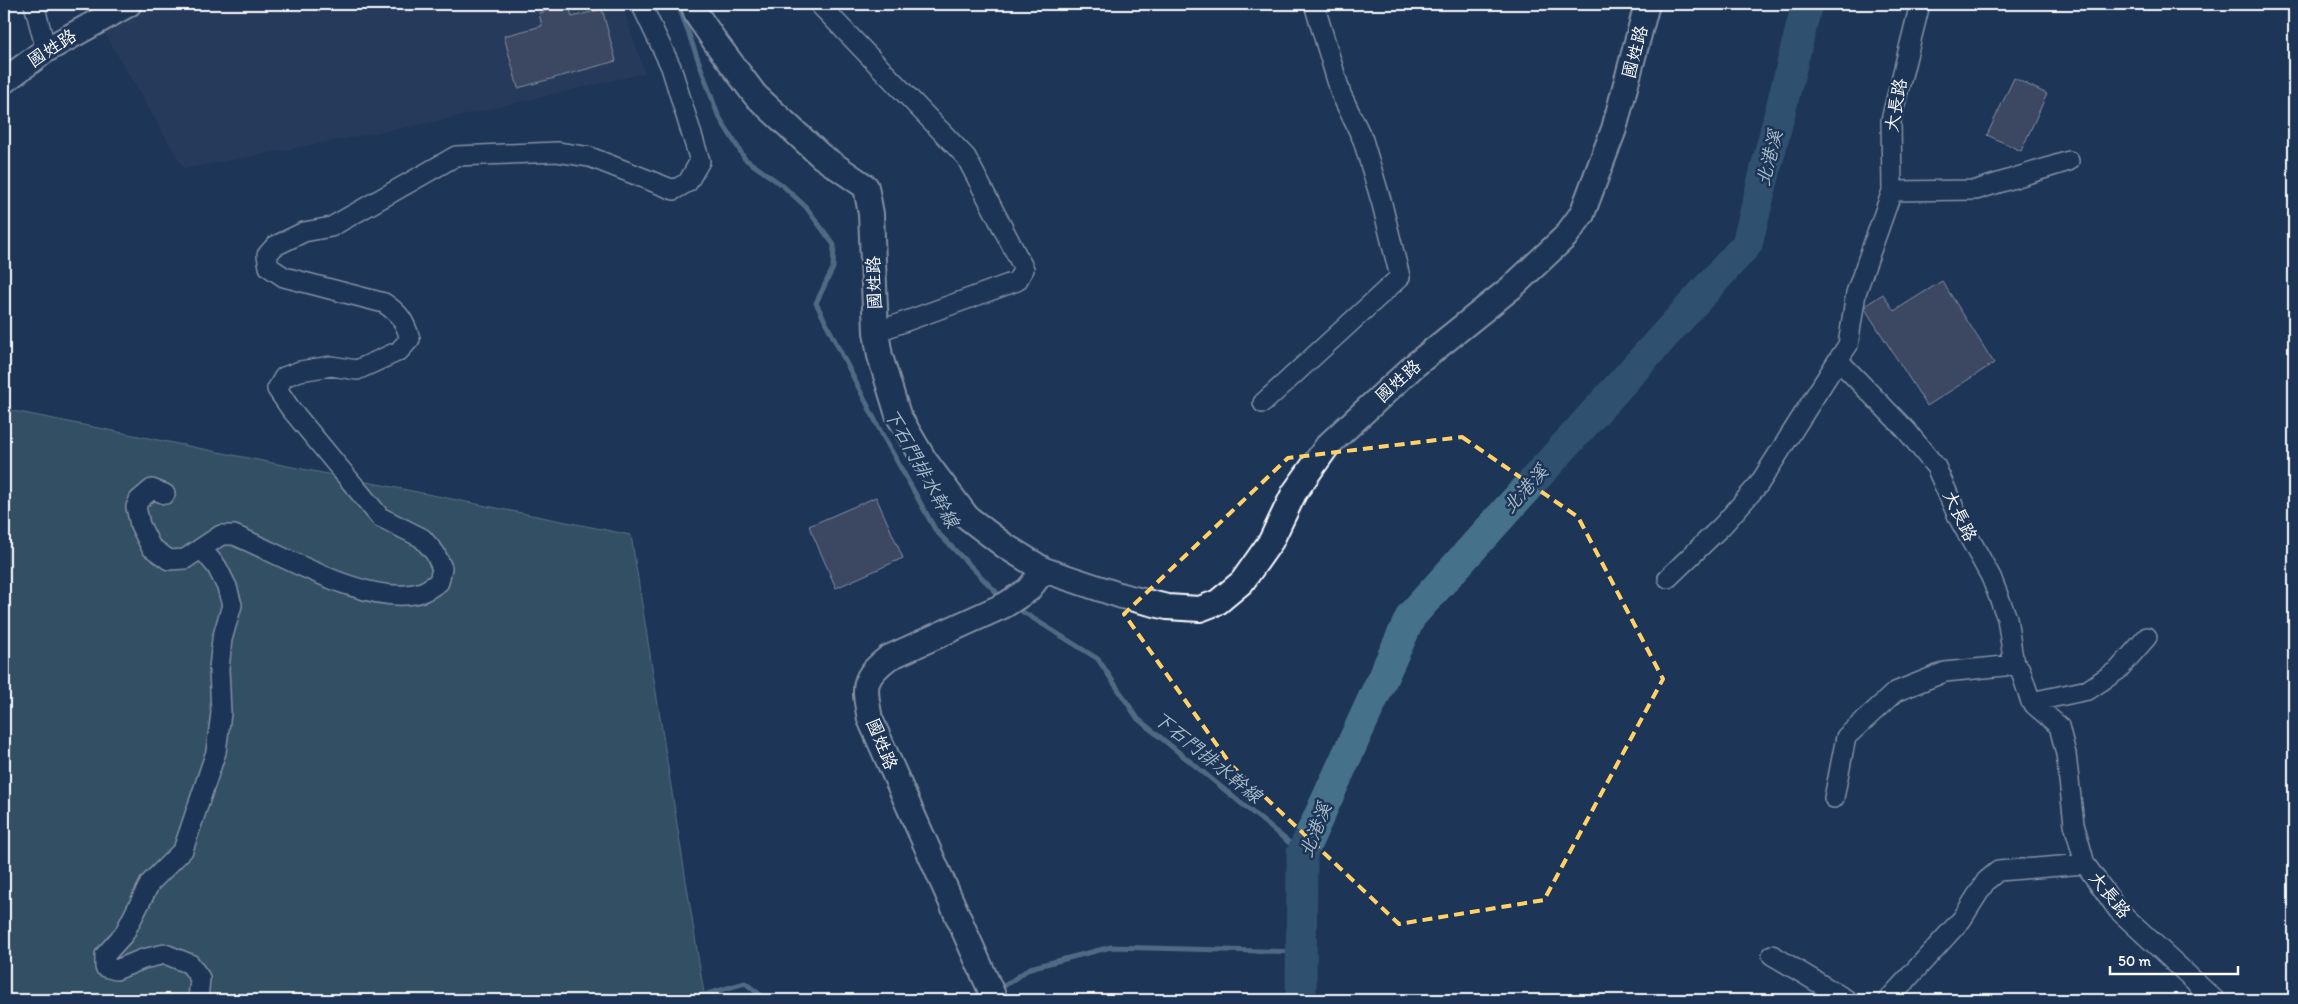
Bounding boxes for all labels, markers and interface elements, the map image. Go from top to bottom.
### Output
street label: 國姓路 [1617,23,1653,81]
street label: 國姓路 [23,24,81,72]
street label: 大長路 [1880,77,1912,133]
water label: 北港溪 [1751,127,1787,188]
street label: 國姓路 [862,256,886,310]
street label: 國姓路 [1371,355,1425,407]
water label: 下石門排水幹線 [880,404,965,533]
water label: 北港溪 [1497,459,1553,518]
street label: 大長路 [1938,487,1982,545]
water label: 下石門排水幹線 [1149,706,1268,808]
street label: 國姓路 [862,715,902,773]
water label: 北港溪 [1294,798,1336,861]
street label: 大長路 [2084,867,2136,923]
scale bar [2110,944,2238,976]
text: 50 m [2118,952,2151,970]

